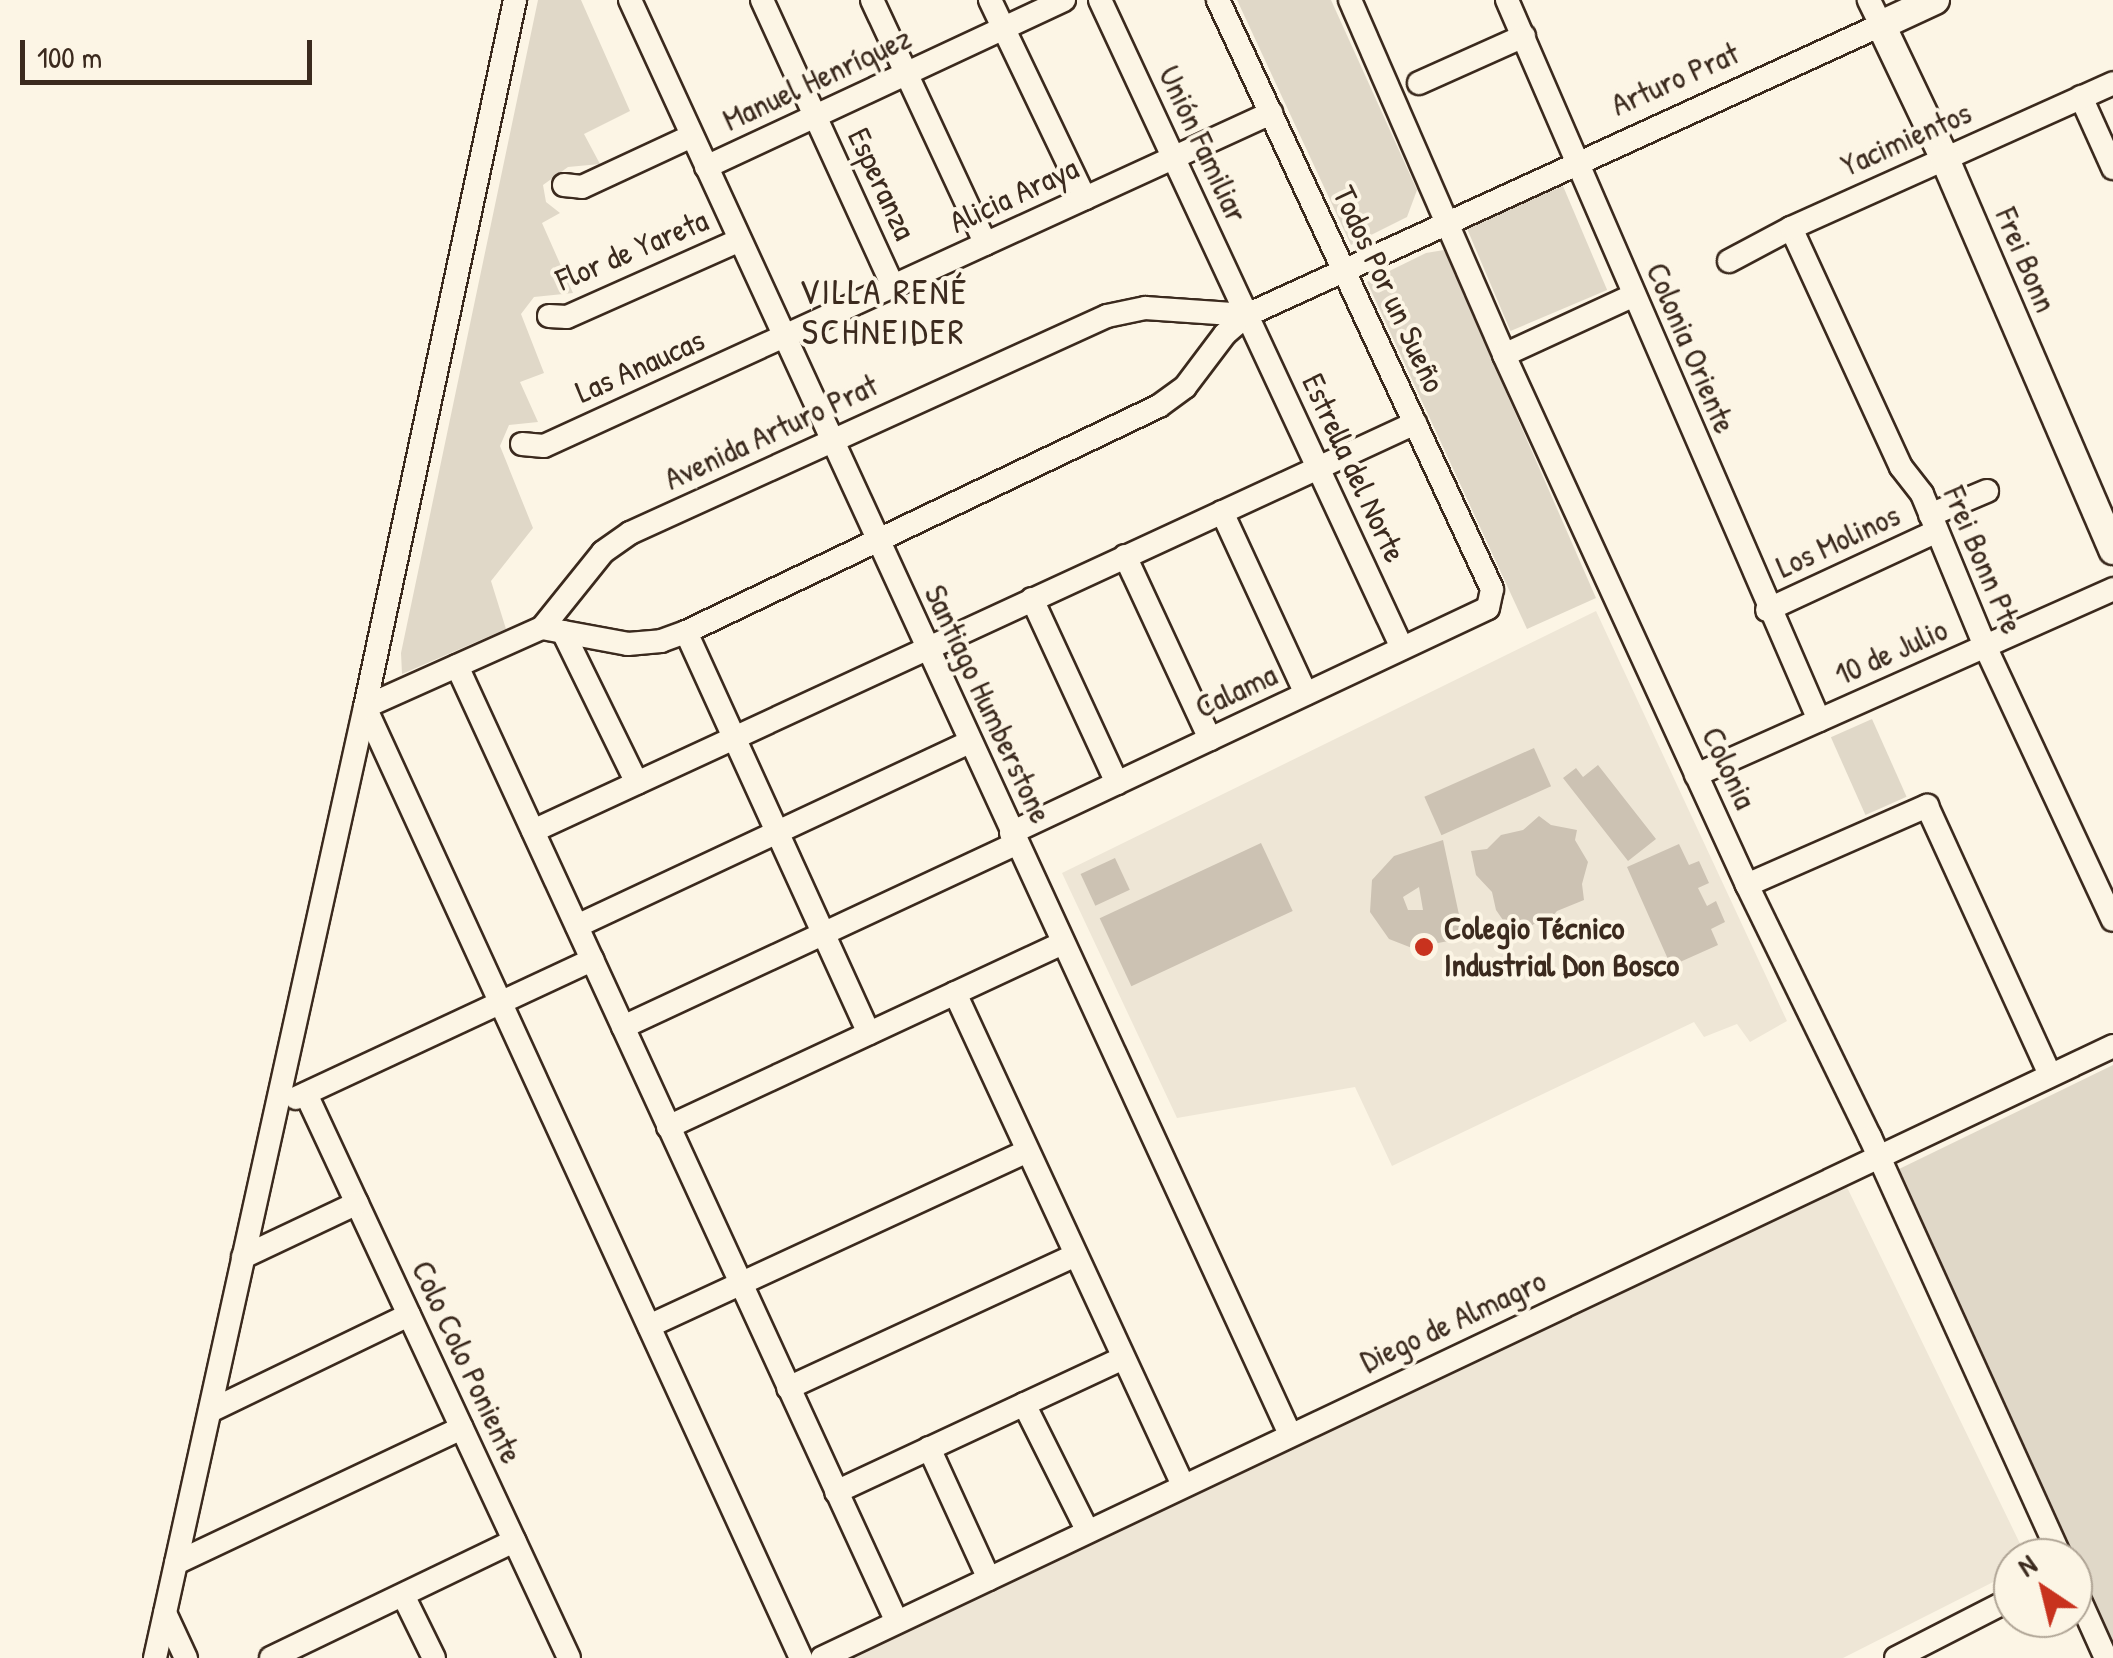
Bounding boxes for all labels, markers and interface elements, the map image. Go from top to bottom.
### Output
street label: Manuel Henríquez [717,19,917,139]
scale bar [25,20,318,82]
street label: Arturo Prat [1605,34,1745,124]
text: 100 m [37,37,102,77]
street label: Unión Familiar [1150,60,1256,228]
street label: Yacimientos [1835,93,1977,185]
street label: Esperanza [840,122,924,246]
street label: Alicia Araya [944,149,1084,241]
street label: Todos Por un Sueño [1324,180,1454,398]
street label: Flor de Yareta [550,201,714,299]
street label: Frei Bonn [1987,202,2065,318]
street label: Colonia Oriente [1638,257,1744,439]
district label: VILLA RENÉ SCHNEIDER [799,271,969,353]
street label: Las Anaucas [570,321,710,411]
street label: Avenida Arturo Prat [658,366,884,498]
street label: Estrella del Norte [1294,368,1414,568]
street label: Frei Bonn Pte [1935,481,2031,639]
street label: Los Molinos [1770,496,1906,586]
street label: Santiago Humberstone [916,579,1060,829]
street label: 10 de Julio [1829,610,1953,694]
street label: Calama [1189,656,1283,726]
street label: Colonia [1693,721,1765,815]
place label: Colegio Técnico Industrial Don Bosco [1444,910,1679,985]
marker: Colegio Técnico Industrial Don Bosco [1413,936,1435,958]
street label: Colo Colo Poniente [403,1255,531,1469]
street label: Diego de Almagro [1354,1261,1552,1381]
north arrow [1993,1538,2093,1638]
text: N [2010,1545,2044,1585]

